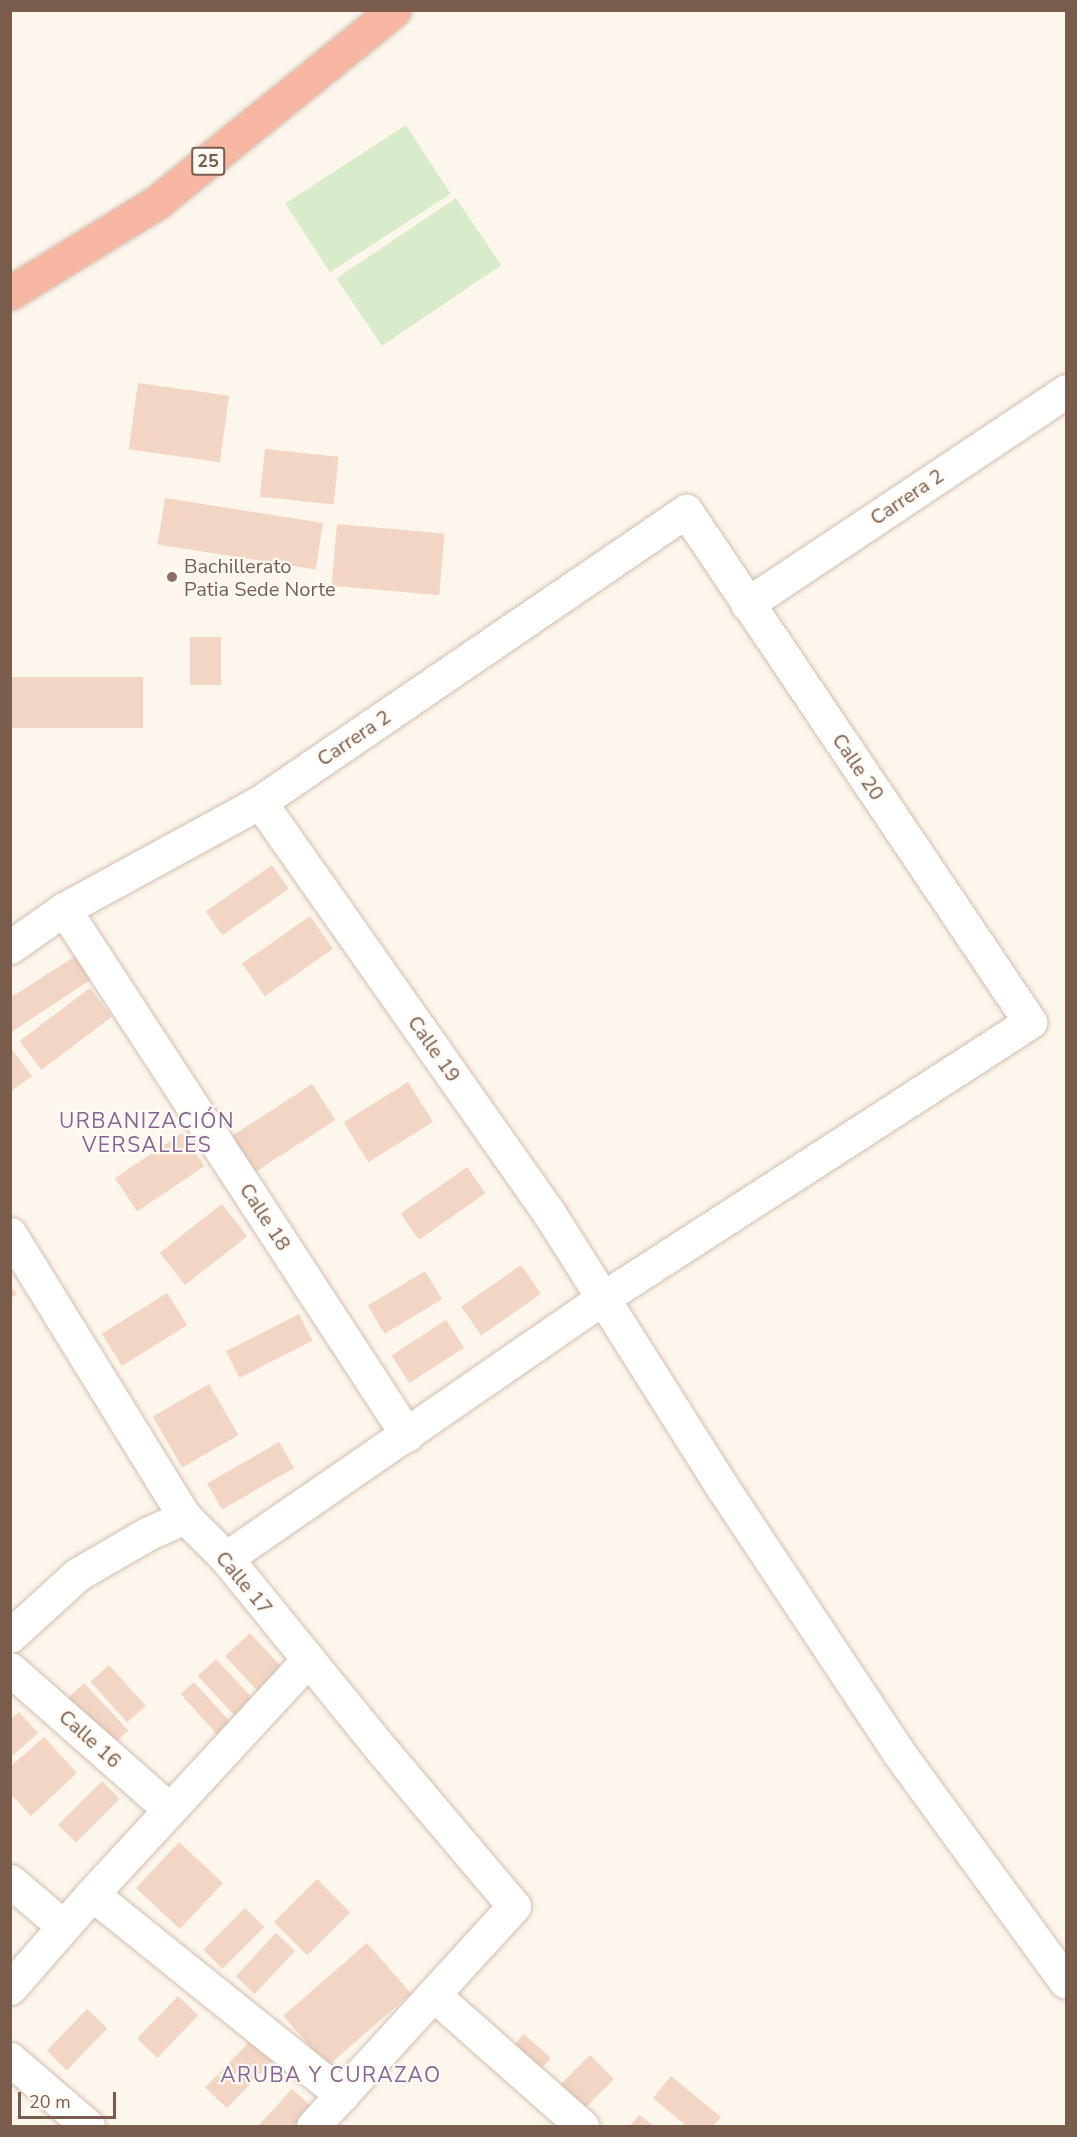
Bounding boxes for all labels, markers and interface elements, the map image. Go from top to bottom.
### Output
road number: 25 [190,146,226,176]
street label: Carrera 2 [866,464,948,530]
place label: Bachillerato Patia Sede Norte [184,554,336,601]
marker: Bachillerato Patia Sede Norte [165,570,179,584]
street label: Carrera 2 [313,705,395,771]
street label: Calle 20 [827,729,889,805]
street label: Calle 19 [403,1011,465,1087]
district label: URBANIZACIÓN VERSALLES [59,1108,235,1158]
street label: Calle 18 [234,1179,296,1255]
street label: Calle 17 [211,1546,277,1620]
street label: Calle 16 [54,1705,126,1773]
district label: ARUBA Y CURAZAO [220,2062,442,2088]
scale bar [21,2080,118,2118]
text: 20 m [29,2090,71,2114]

